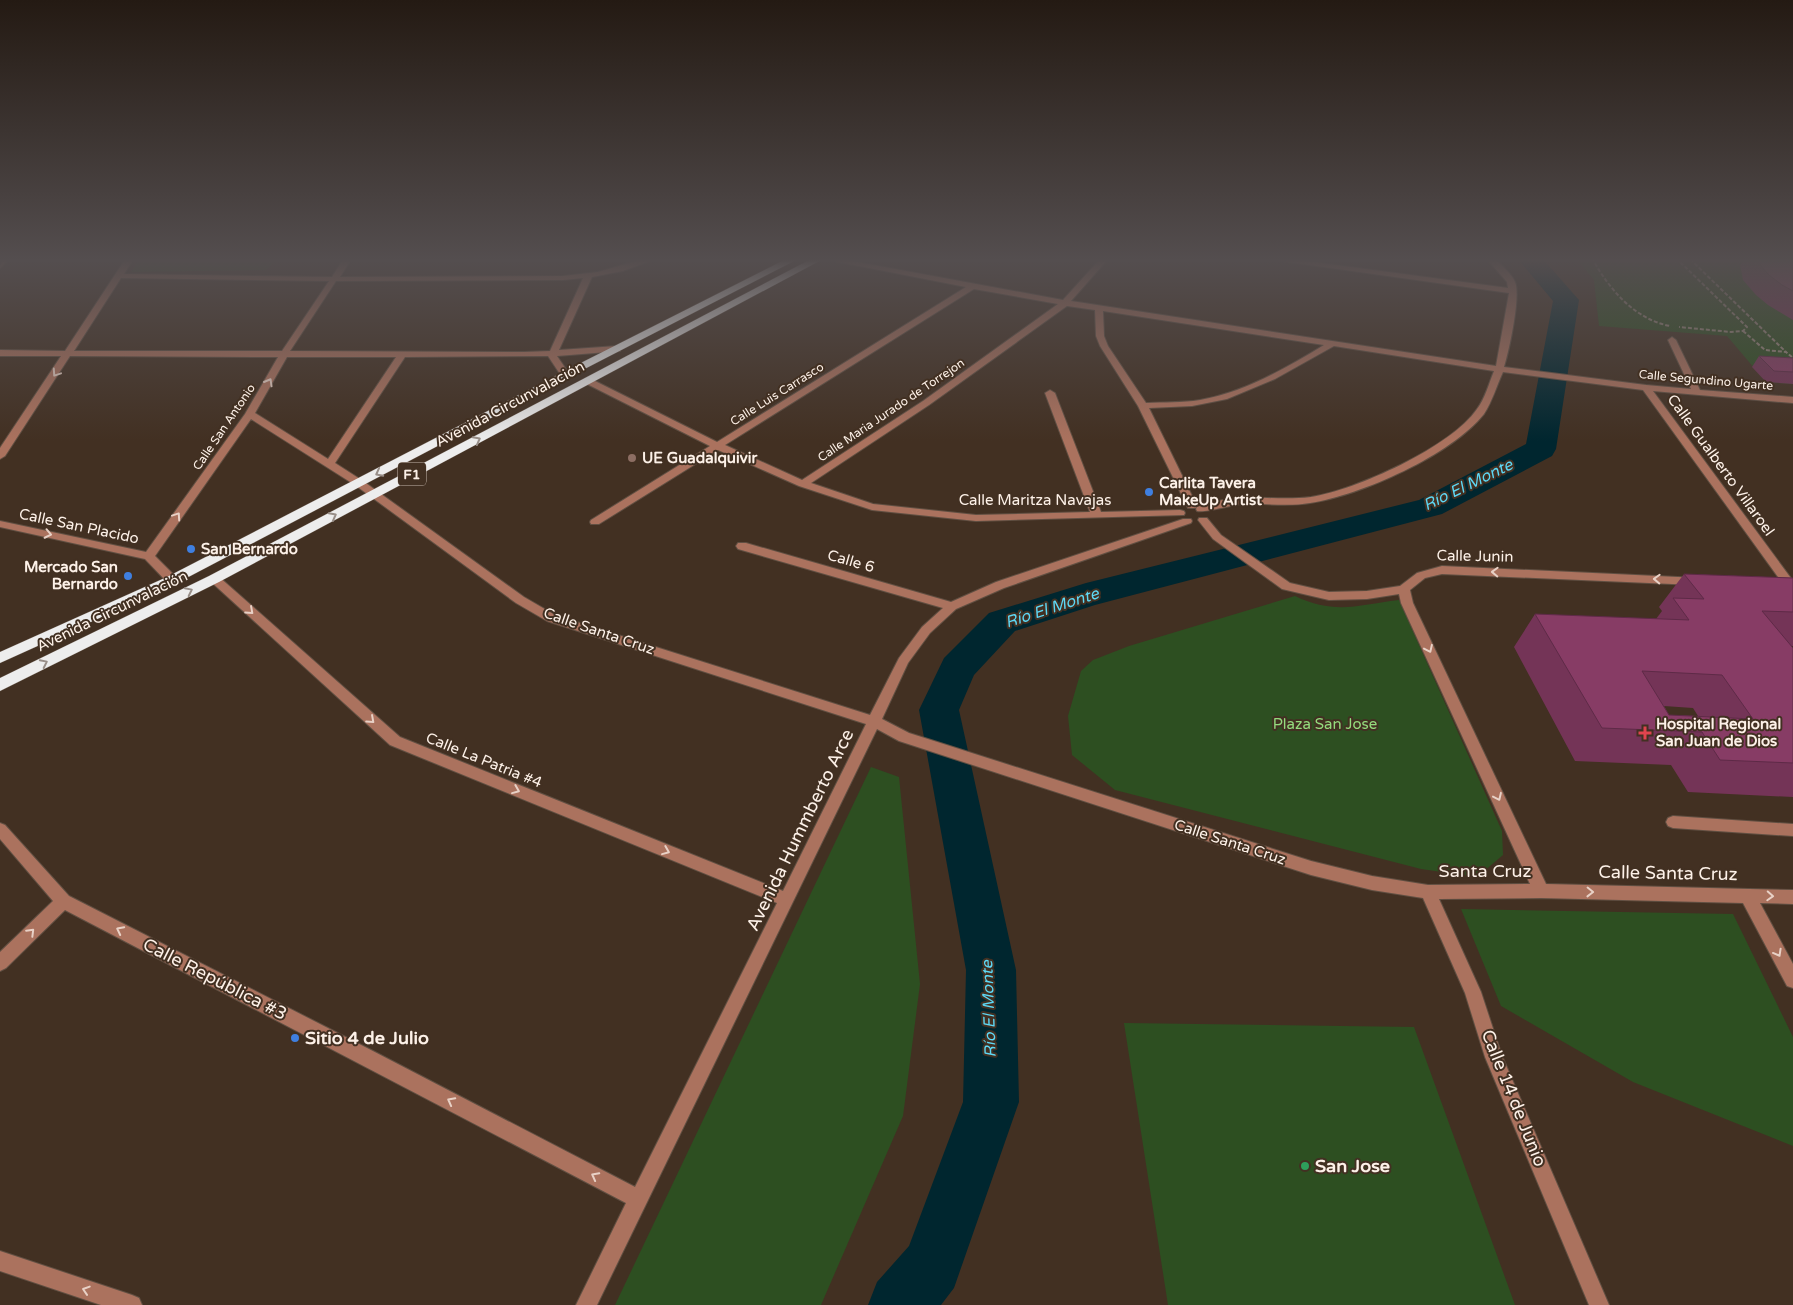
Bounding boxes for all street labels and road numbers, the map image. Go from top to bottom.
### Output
street label: Calle Maria Jurado de Torrejon [815,356,967,464]
street label: Avenida Circunvalación [433,357,587,451]
street label: Calle Luis Carrasco [728,360,826,428]
street label: Calle Segundino Ugarte [1638,367,1774,393]
street label: Calle San Antonio [190,381,258,473]
street label: Calle Gualberto Villaroel [1664,391,1778,539]
road number: F1 [398,462,426,486]
street label: Calle Maritza Navajas [959,491,1111,509]
street label: Calle San Placido [18,505,140,547]
street label: Calle 6 [825,546,877,576]
street label: Calle Junin [1436,546,1514,566]
street label: Avenida Circunvalación [33,567,191,655]
street label: Calle Santa Cruz [541,604,657,658]
street label: Avenida Hummberto Arce [741,725,859,935]
street label: Calle La Patria #4 [423,728,545,792]
street label: Calle Santa Cruz [1172,816,1288,868]
street label: Santa Cruz [1439,860,1531,882]
street label: Calle Santa Cruz [1598,861,1738,885]
street label: Calle República #3 [139,933,291,1025]
street label: Calle 14 de Junio [1477,1026,1552,1170]

